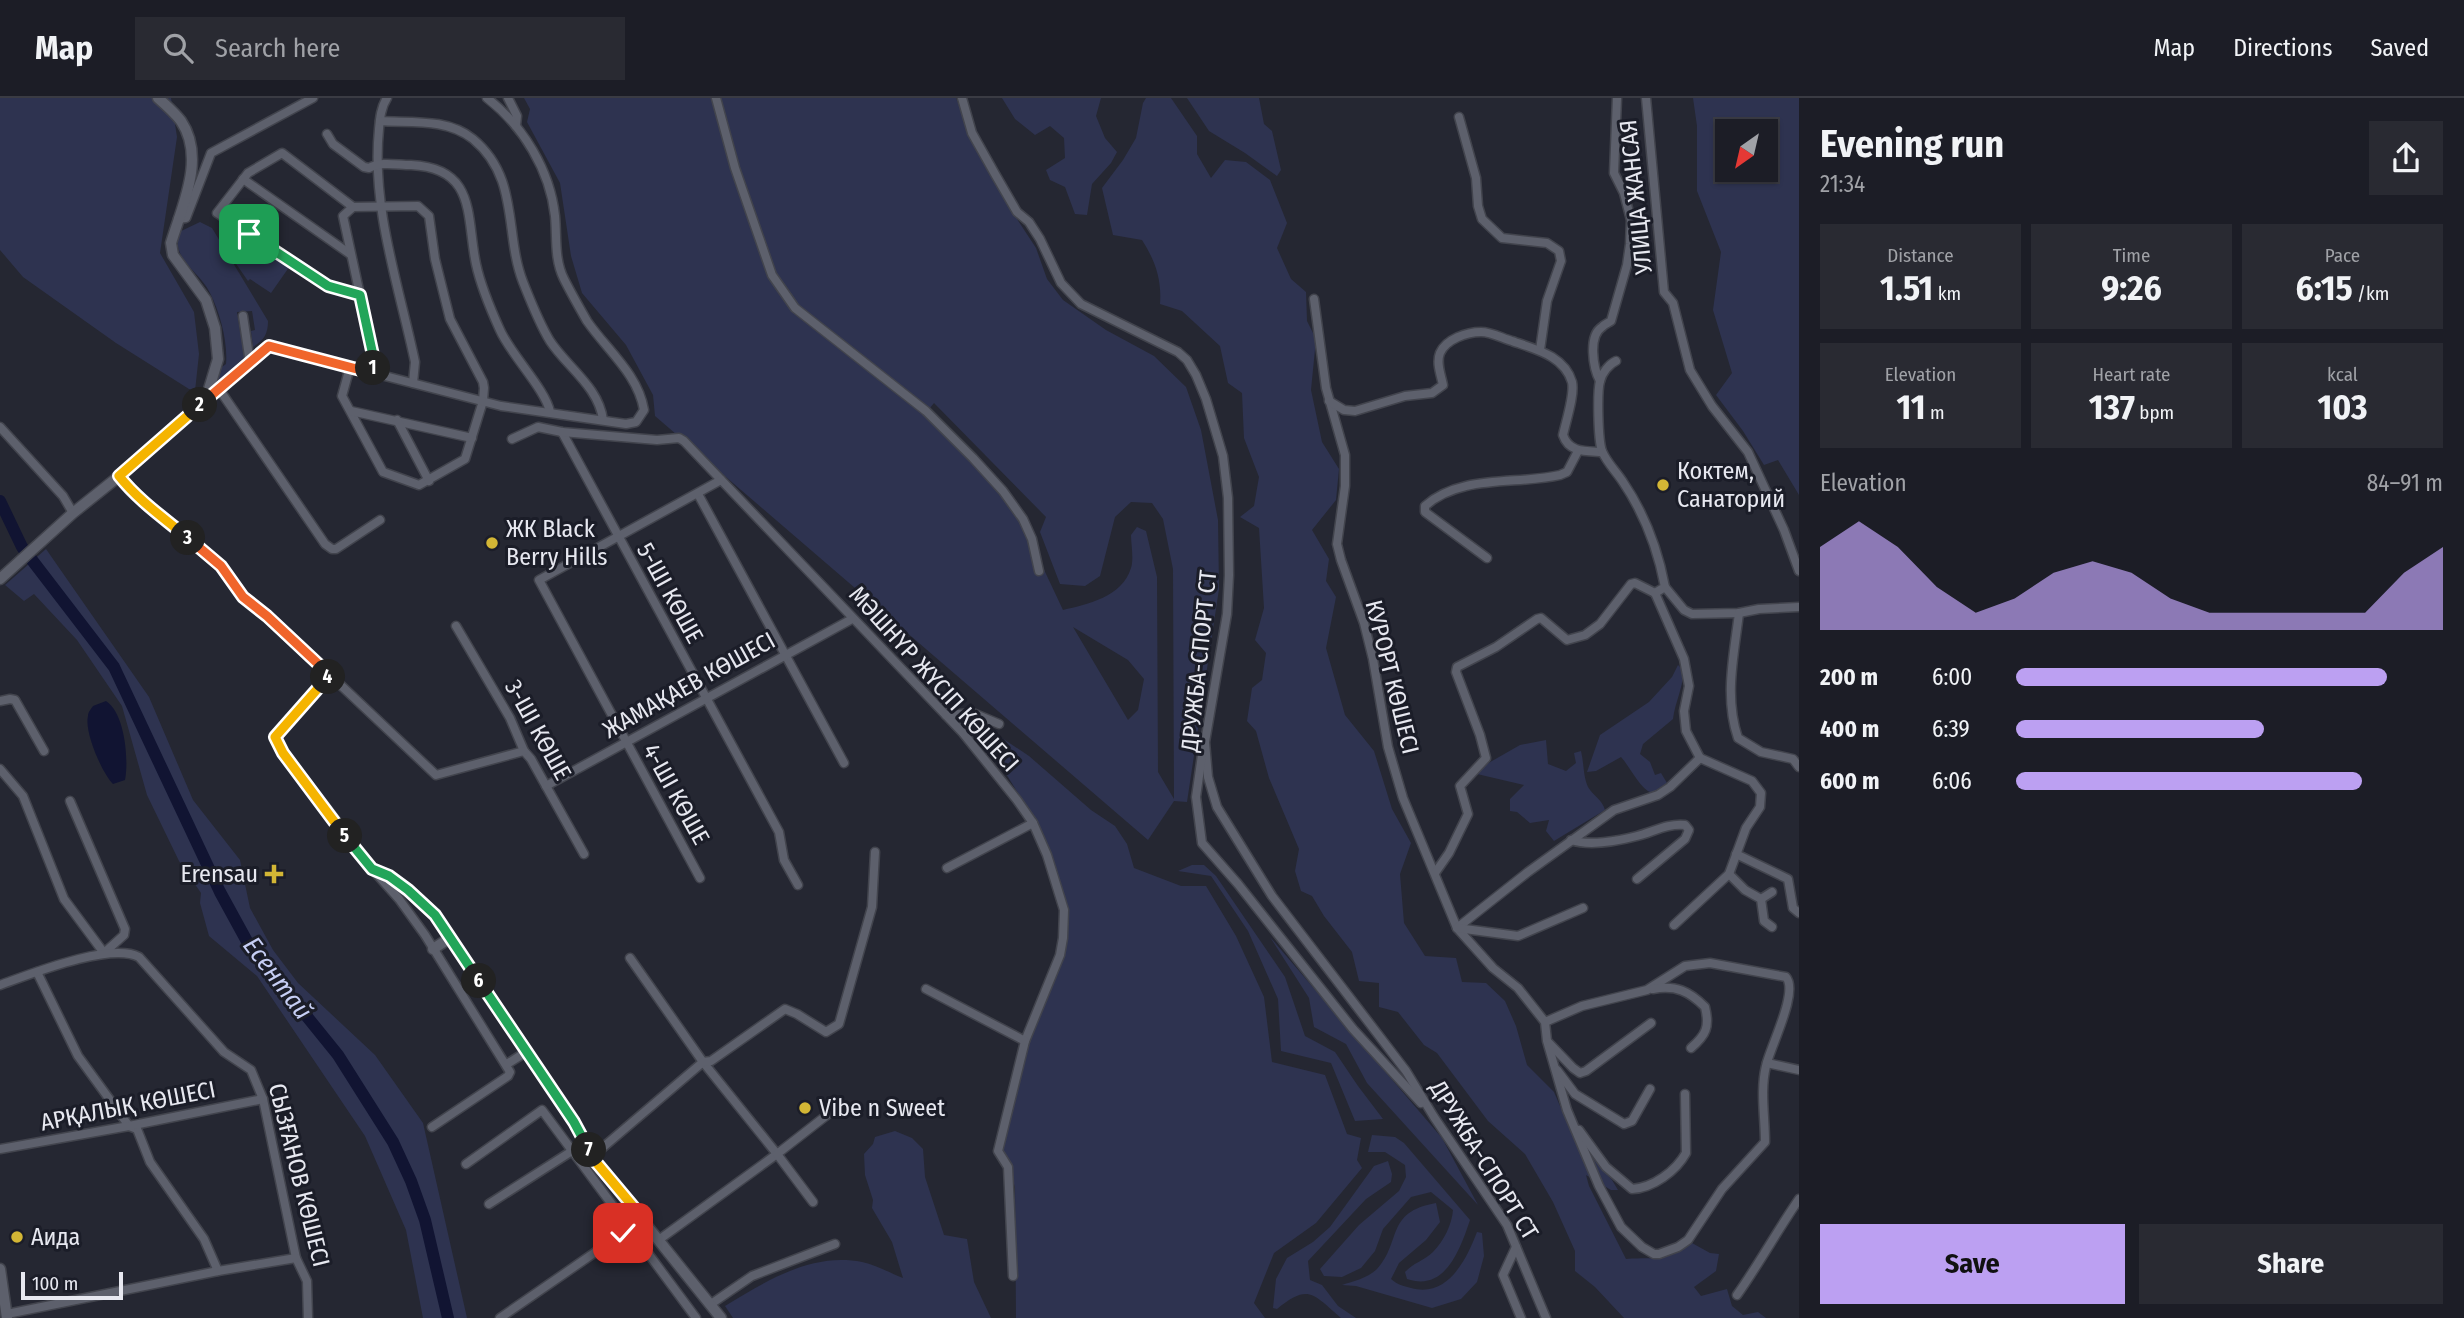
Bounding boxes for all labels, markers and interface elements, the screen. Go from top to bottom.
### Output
search box [135,17,625,80]
text: Map [35,28,93,68]
icon: search [159,29,197,67]
text: Search here [215,33,340,64]
text: Map [2154,34,2195,62]
text: Directions [2233,34,2332,62]
text: Saved [2370,34,2429,62]
street label: УЛИЦА ЖАНСАЯ [1614,118,1658,277]
north arrow [1715,119,1778,182]
map controls [1715,119,1778,182]
text: Evening run [1820,121,2004,167]
button: share [2369,121,2443,195]
text: 21:34 [1820,170,1865,198]
pin [219,204,279,264]
icon: arrive [230,215,268,253]
text: Distance [1887,244,1954,267]
text: Time [2113,244,2150,267]
text: Pace [2325,244,2360,267]
text: 1.51 [1880,267,1933,309]
text: 9:26 [2101,267,2162,309]
text: 6:15 [2296,267,2353,309]
text: km [1933,282,1961,305]
text: /km [2353,282,2389,305]
pin: 1 [356,350,390,386]
text: 1 [368,356,377,379]
text: Elevation [1885,363,1956,386]
text: Heart rate [2092,363,2171,386]
text: kcal [2327,363,2358,386]
text: 11 [1896,386,1925,428]
text: 137 [2089,386,2135,428]
text: 103 [2317,386,2368,428]
pin: 2 [182,388,218,422]
text: 2 [195,393,204,416]
text: m [1925,401,1945,424]
text: bpm [2135,401,2174,424]
place label: Коктем, Санаторий [1677,457,1785,513]
text: Elevation [1820,469,1907,497]
text: 84–91 m [2367,469,2443,497]
marker: Коктем, Санаторий [1655,477,1671,493]
place label: ЖК Black Berry Hills [506,515,608,571]
pin: 3 [170,520,206,556]
text: 3 [183,526,192,549]
marker: ЖК Black Berry Hills [484,535,500,551]
street label: 5-ШІ КӨШЕ [631,538,709,648]
street label: ДРУЖБА-СПОРТ СТ [1175,569,1222,754]
street label: МӘШHҮР ЖҮСІП КӨШЕСІ [843,581,1025,777]
street label: КУРОРТ КӨШЕСІ [1359,597,1425,757]
street label: ЖАМАҚАЕВ КӨШЕСІ [598,626,780,744]
pin: 4 [310,660,346,694]
text: 200 m [1820,663,1878,691]
text: 6:00 [1932,663,1972,691]
text: 4 [323,665,332,688]
street label: 3-ШІ КӨШЕ [499,675,577,785]
text: 400 m [1820,715,1879,743]
text: 6:39 [1932,715,1970,743]
street label: 4-ШІ КӨШЕ [637,739,715,849]
text: 600 m [1820,767,1879,795]
text: 6:06 [1932,767,1972,795]
pin: 5 [328,818,362,854]
text: 5 [340,824,349,847]
place label: Erensau [180,860,258,888]
marker: Erensau [264,864,284,884]
water label: Есентай [237,931,319,1026]
pin: 6 [462,964,496,998]
text: 6 [474,969,483,992]
street label: АРҚАЛЫҚ КӨШЕСІ [38,1075,218,1137]
street label: ДРУЖБА-СПОРТ СТ [1423,1075,1544,1245]
street label: СЫЗҒАНОВ КӨШЕСІ [263,1080,335,1270]
place label: Vibe n Sweet [819,1094,945,1122]
marker: Vibe n Sweet [797,1100,813,1116]
pin: 7 [572,1132,606,1168]
text: 7 [584,1138,593,1161]
pin [593,1203,653,1263]
icon: check [604,1214,642,1252]
place label: Аида [31,1223,80,1251]
button: Save [1820,1224,2125,1304]
button: Share [2139,1224,2443,1304]
marker: Аида [9,1229,25,1245]
scale bar [21,1269,122,1301]
text: 100 m [32,1272,78,1295]

